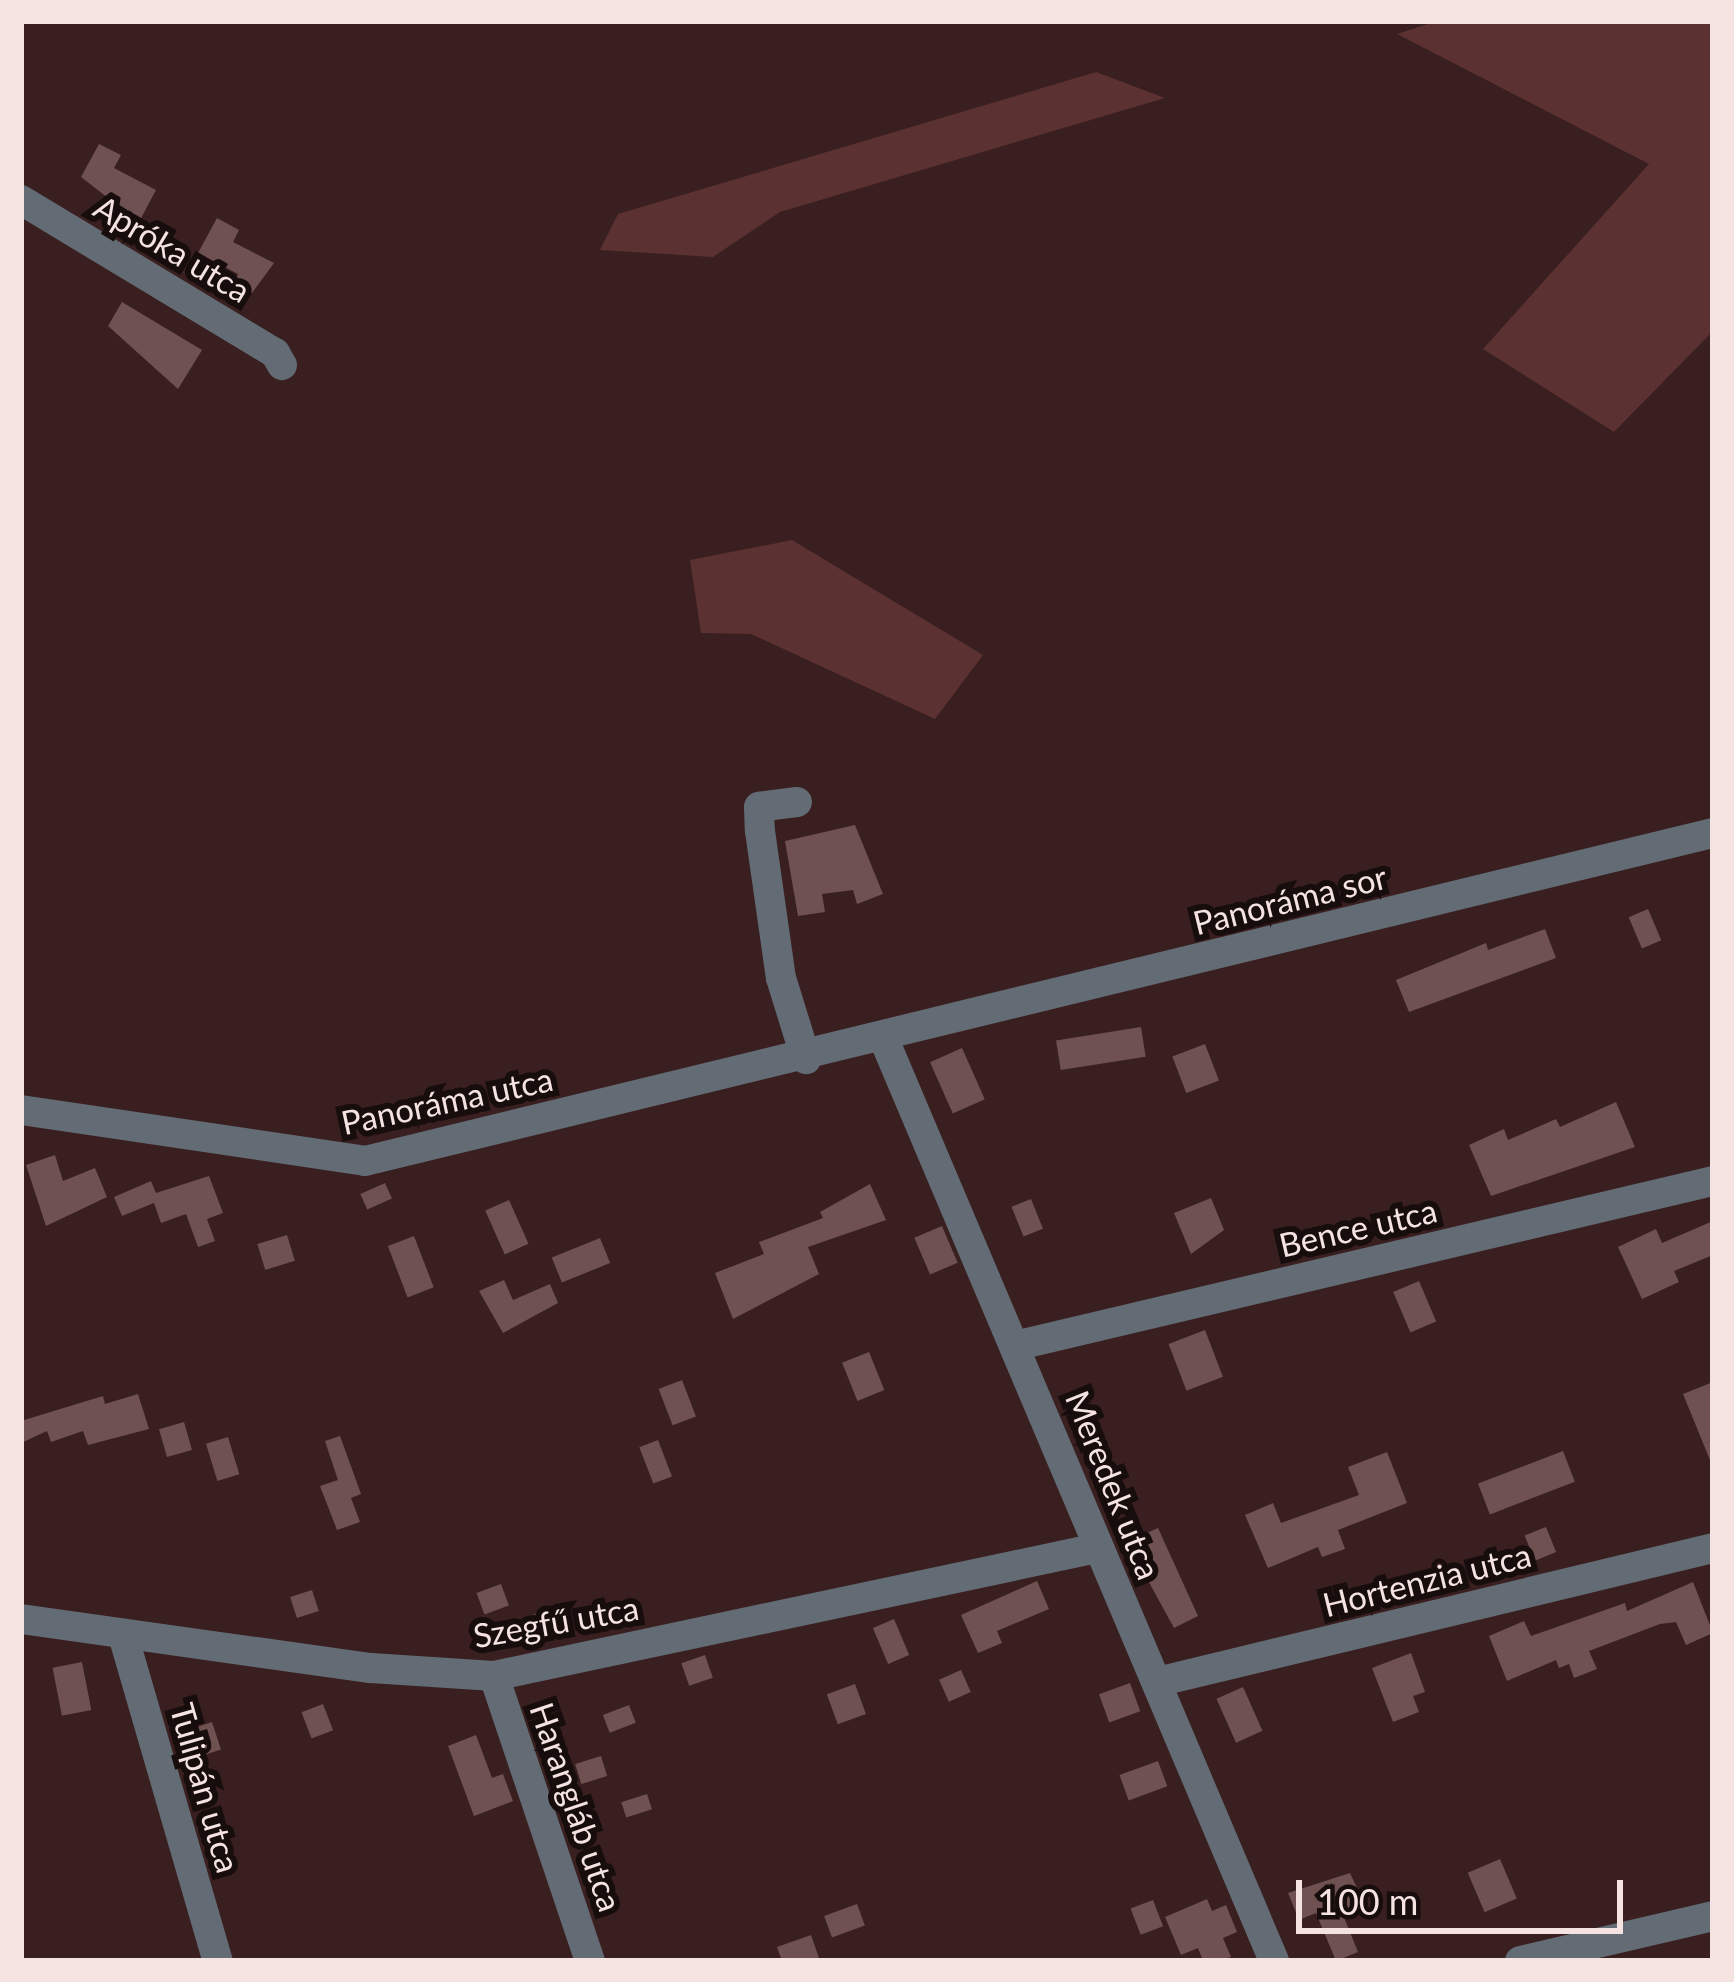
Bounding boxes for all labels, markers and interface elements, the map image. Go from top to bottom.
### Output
street label: Apróka utca [87,187,257,311]
street label: Panoráma sor [1189,857,1391,943]
street label: Panoráma utca [338,1059,556,1143]
street label: Bence utca [1275,1191,1441,1265]
street label: Meredek utca [1057,1385,1169,1585]
street label: Hortenzia utca [1319,1535,1535,1625]
street label: Szegfű utca [470,1588,642,1656]
street label: Harangláb utca [522,1697,630,1917]
street label: Tulipán utca [162,1699,248,1877]
scale bar [1302,1856,1629,1930]
text: 100 m [1317,1879,1418,1923]

